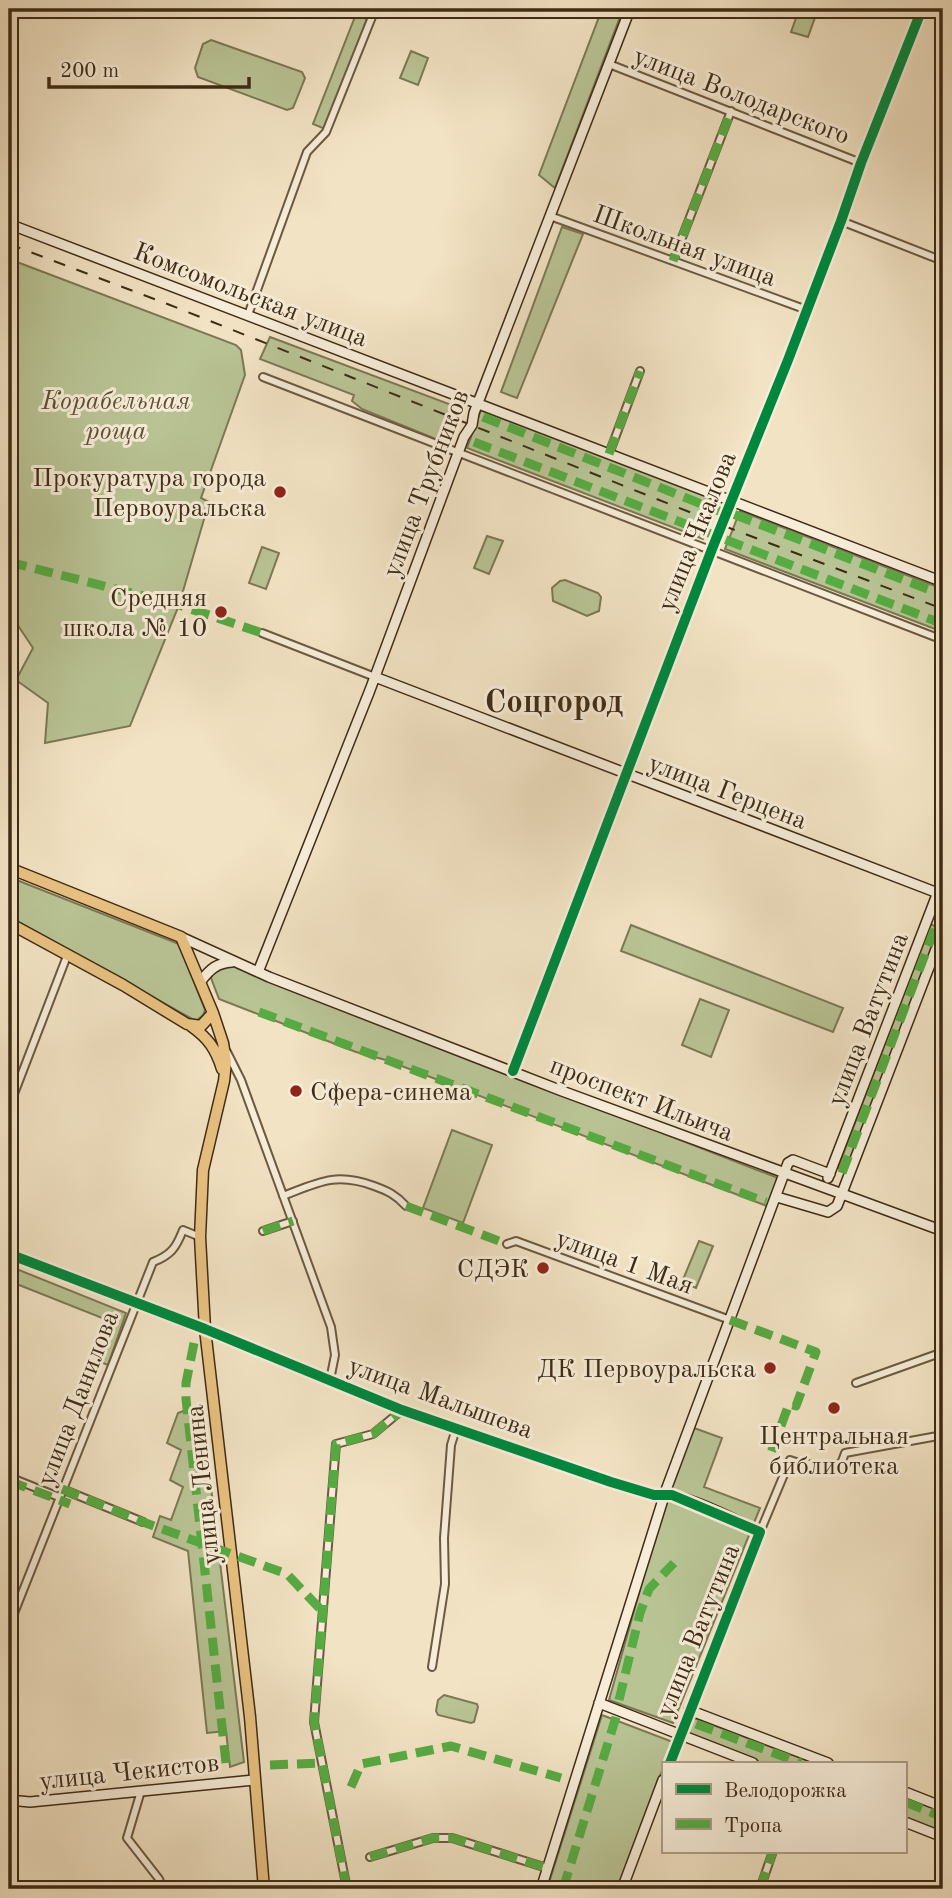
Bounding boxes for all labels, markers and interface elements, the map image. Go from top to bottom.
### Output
street label: улица Володарского [630,44,853,150]
scale bar [49,46,248,90]
text: 200 m [60,61,119,82]
street label: Школьная улица [589,202,780,292]
street label: Комсомольская улица [130,239,371,353]
street label: улица Трубников [379,386,475,581]
park label: Корабельная роща [40,389,191,445]
street label: улица Чкалова [654,448,742,615]
place label: Прокуратура города Первоуральска [32,466,266,522]
marker: Прокуратура города Первоуральска [272,484,288,500]
place label: Средняя школа № 10 [63,586,207,642]
marker: Средняя школа № 10 [213,604,229,620]
district label: Соцгород [485,687,623,720]
street label: улица Герцена [644,751,810,835]
street label: улица Ватутина [824,929,914,1110]
street label: проспект Ильича [546,1053,737,1147]
place label: Сфера-синема [310,1080,472,1106]
marker: Сфера-синема [288,1083,304,1099]
street label: улица 1 Мая [552,1226,697,1300]
place label: СДЭК [457,1257,529,1283]
marker: СДЭК [535,1260,551,1276]
street label: улица Данилова [34,1307,124,1490]
street label: улица Малышева [345,1353,536,1444]
place label: ДК Первоуральска [537,1357,756,1383]
marker: ДК Первоуральска [762,1360,778,1376]
marker: Центральная библиотека [826,1400,842,1416]
street label: улица Ленина [183,1403,225,1566]
place label: Центральная библиотека [759,1424,909,1480]
street label: улица Ватутина [652,1540,745,1721]
street label: улица Чекистов [38,1751,220,1795]
legend [662,1762,906,1853]
text: Велодорожка [724,1781,847,1802]
text: Тропа [724,1816,782,1837]

